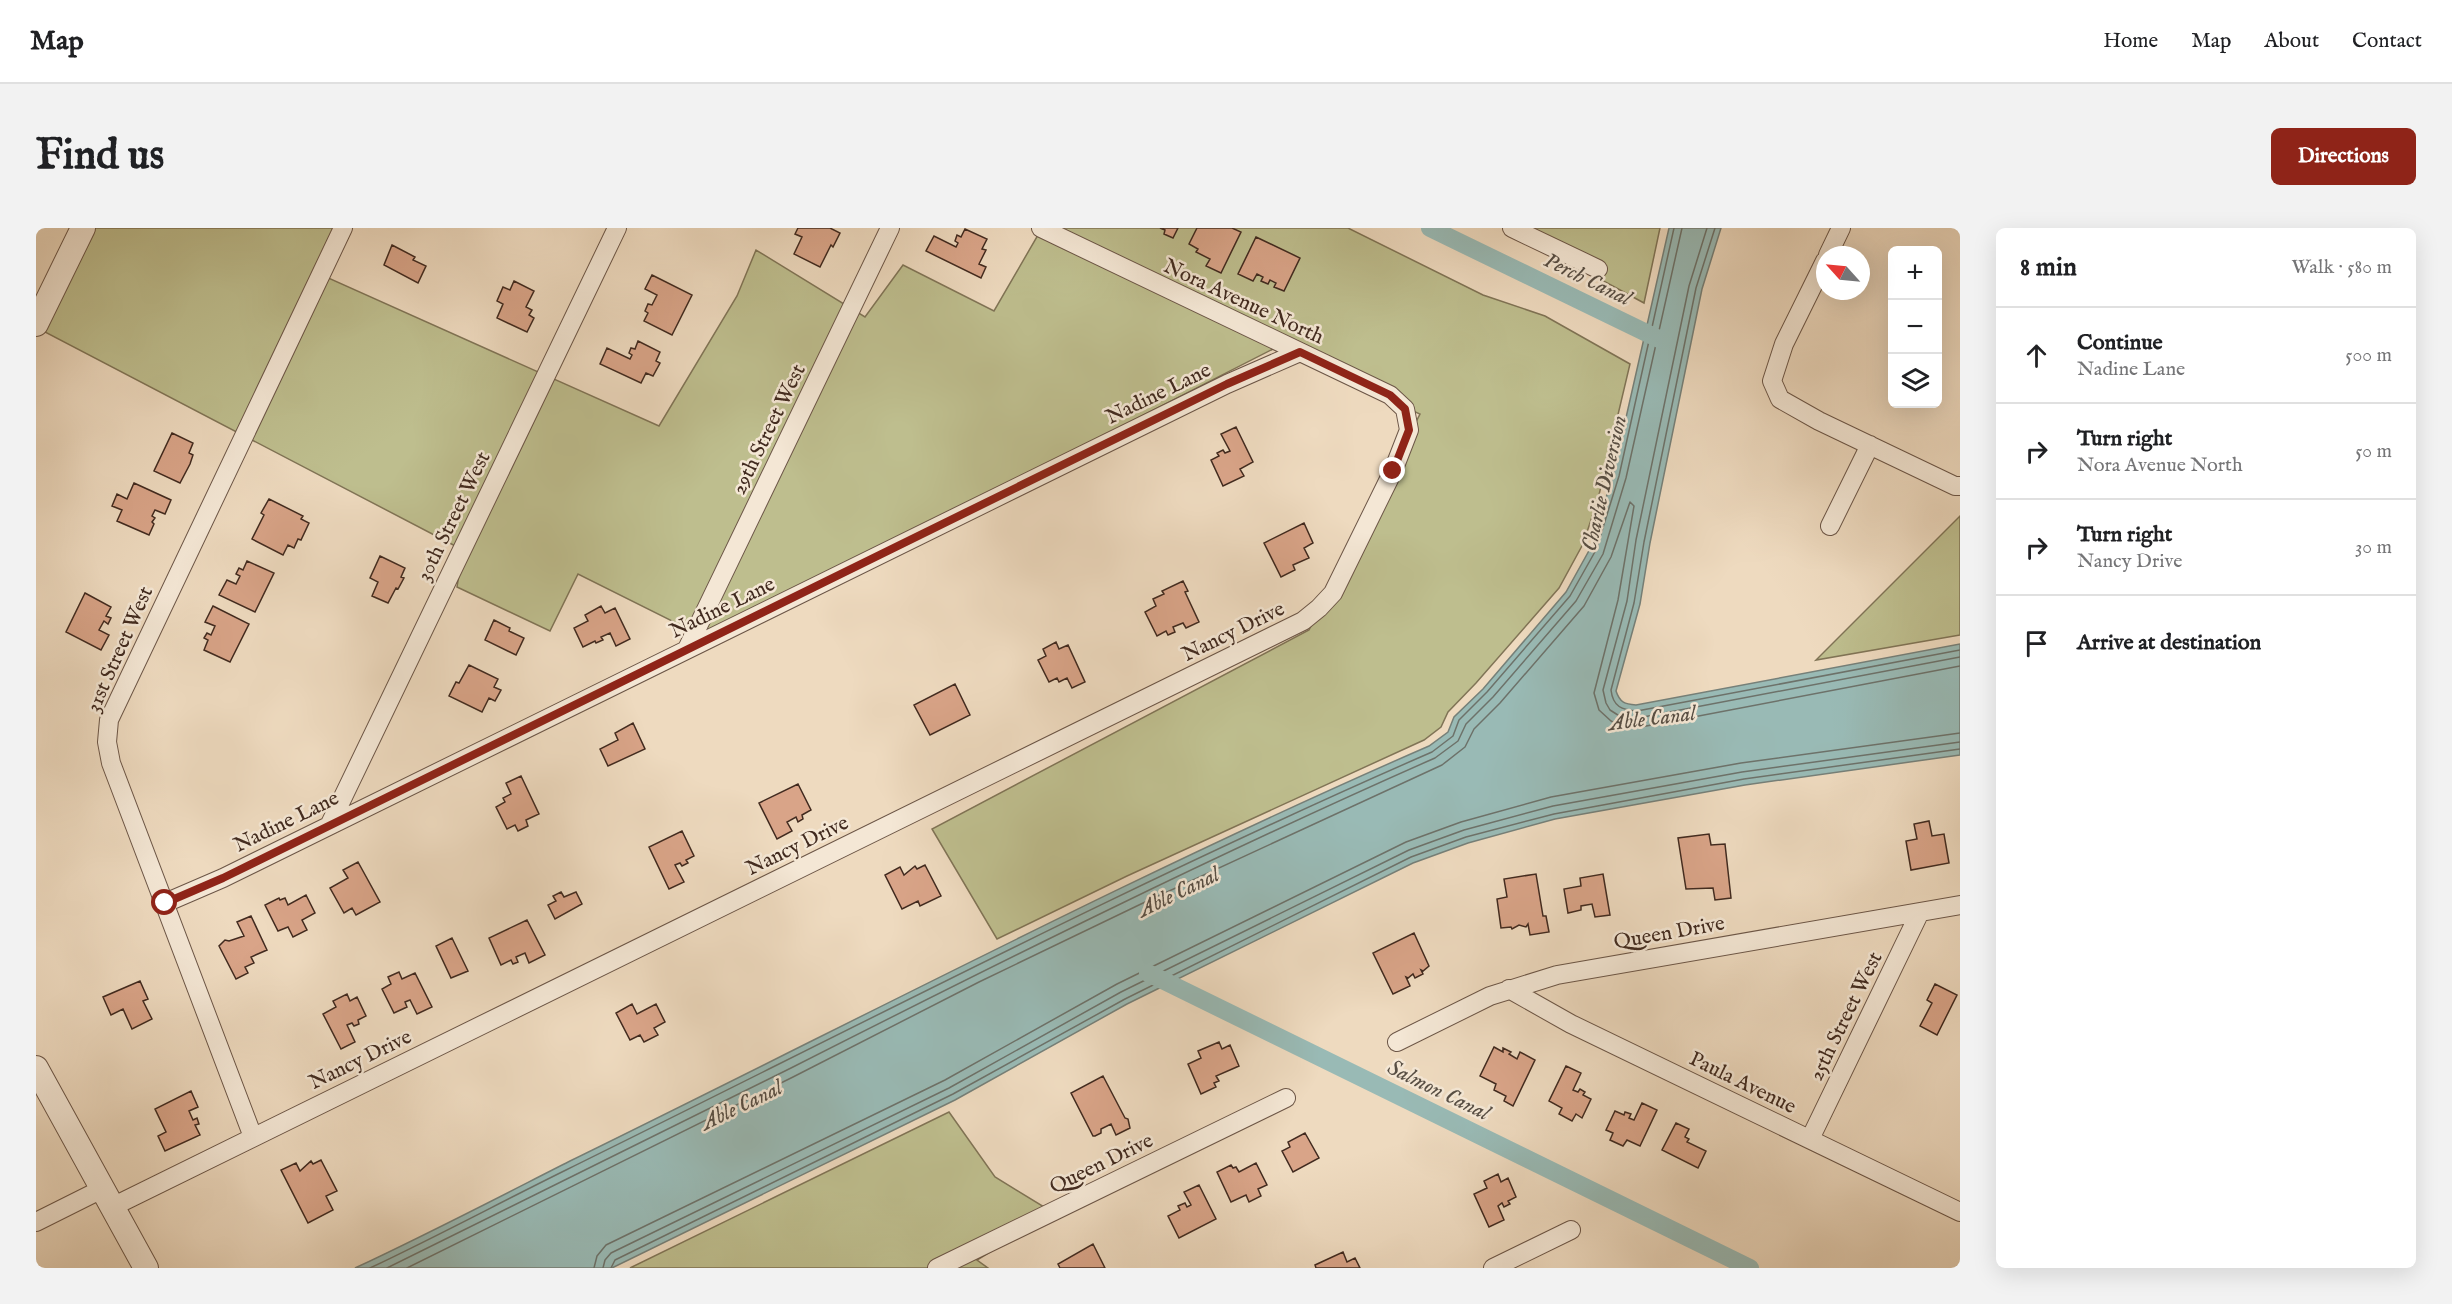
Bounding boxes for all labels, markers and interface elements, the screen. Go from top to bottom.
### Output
text: Map [30,24,84,59]
text: Home [2103,28,2158,55]
text: Map [2191,28,2231,55]
text: About [2264,28,2319,55]
text: Contact [2352,28,2422,55]
button: Directions [2271,128,2416,185]
text: Find us [36,130,164,183]
north arrow [1816,246,1870,300]
map controls [1888,246,1942,408]
button: + [1888,246,1942,300]
water label: Perch Canal [1539,247,1637,314]
text: 8 min [2020,251,2077,284]
street label: Nora Avenue North [1159,253,1328,351]
text: Walk · 580 m [2291,255,2392,280]
button: − [1888,300,1942,354]
text: Continue [2077,329,2163,357]
icon: ahead [2020,339,2053,372]
text: 500 m [2345,343,2392,368]
button: layers [1888,354,1942,408]
street label: Nadine Lane [1102,357,1216,431]
text: Nadine Lane [2077,357,2185,382]
street label: 29th Street West [726,360,813,499]
water label: Charlie Diversion [1576,413,1634,554]
text: Turn right [2077,425,2172,453]
icon: right [2020,435,2053,468]
text: 50 m [2355,439,2392,464]
street label: 30th Street West [411,447,497,586]
text: Nora Avenue North [2077,453,2243,478]
route end [1379,457,1405,483]
text: Turn right [2077,521,2172,549]
icon: right [2020,531,2053,564]
text: 30 m [2355,535,2392,560]
text: Nancy Drive [2077,549,2182,574]
street label: Nadine Lane [666,571,780,645]
street label: 31st Street West [81,583,160,717]
street label: Nancy Drive [1178,596,1290,669]
icon: arrive [2020,627,2053,660]
text: Arrive at destination [2077,629,2261,657]
water label: Able Canal [1605,700,1699,738]
street label: Nadine Lane [230,785,344,859]
street label: Nancy Drive [742,810,854,883]
water label: Able Canal [1132,860,1226,925]
route start [151,889,177,915]
street label: Queen Drive [1612,910,1727,957]
street label: 25th Street West [1803,948,1889,1086]
street label: Nancy Drive [305,1024,417,1097]
street label: Paula Avenue [1684,1046,1801,1121]
water label: Salmon Canal [1382,1054,1496,1128]
water label: Able Canal [695,1073,789,1138]
street label: Queen Drive [1045,1127,1158,1201]

